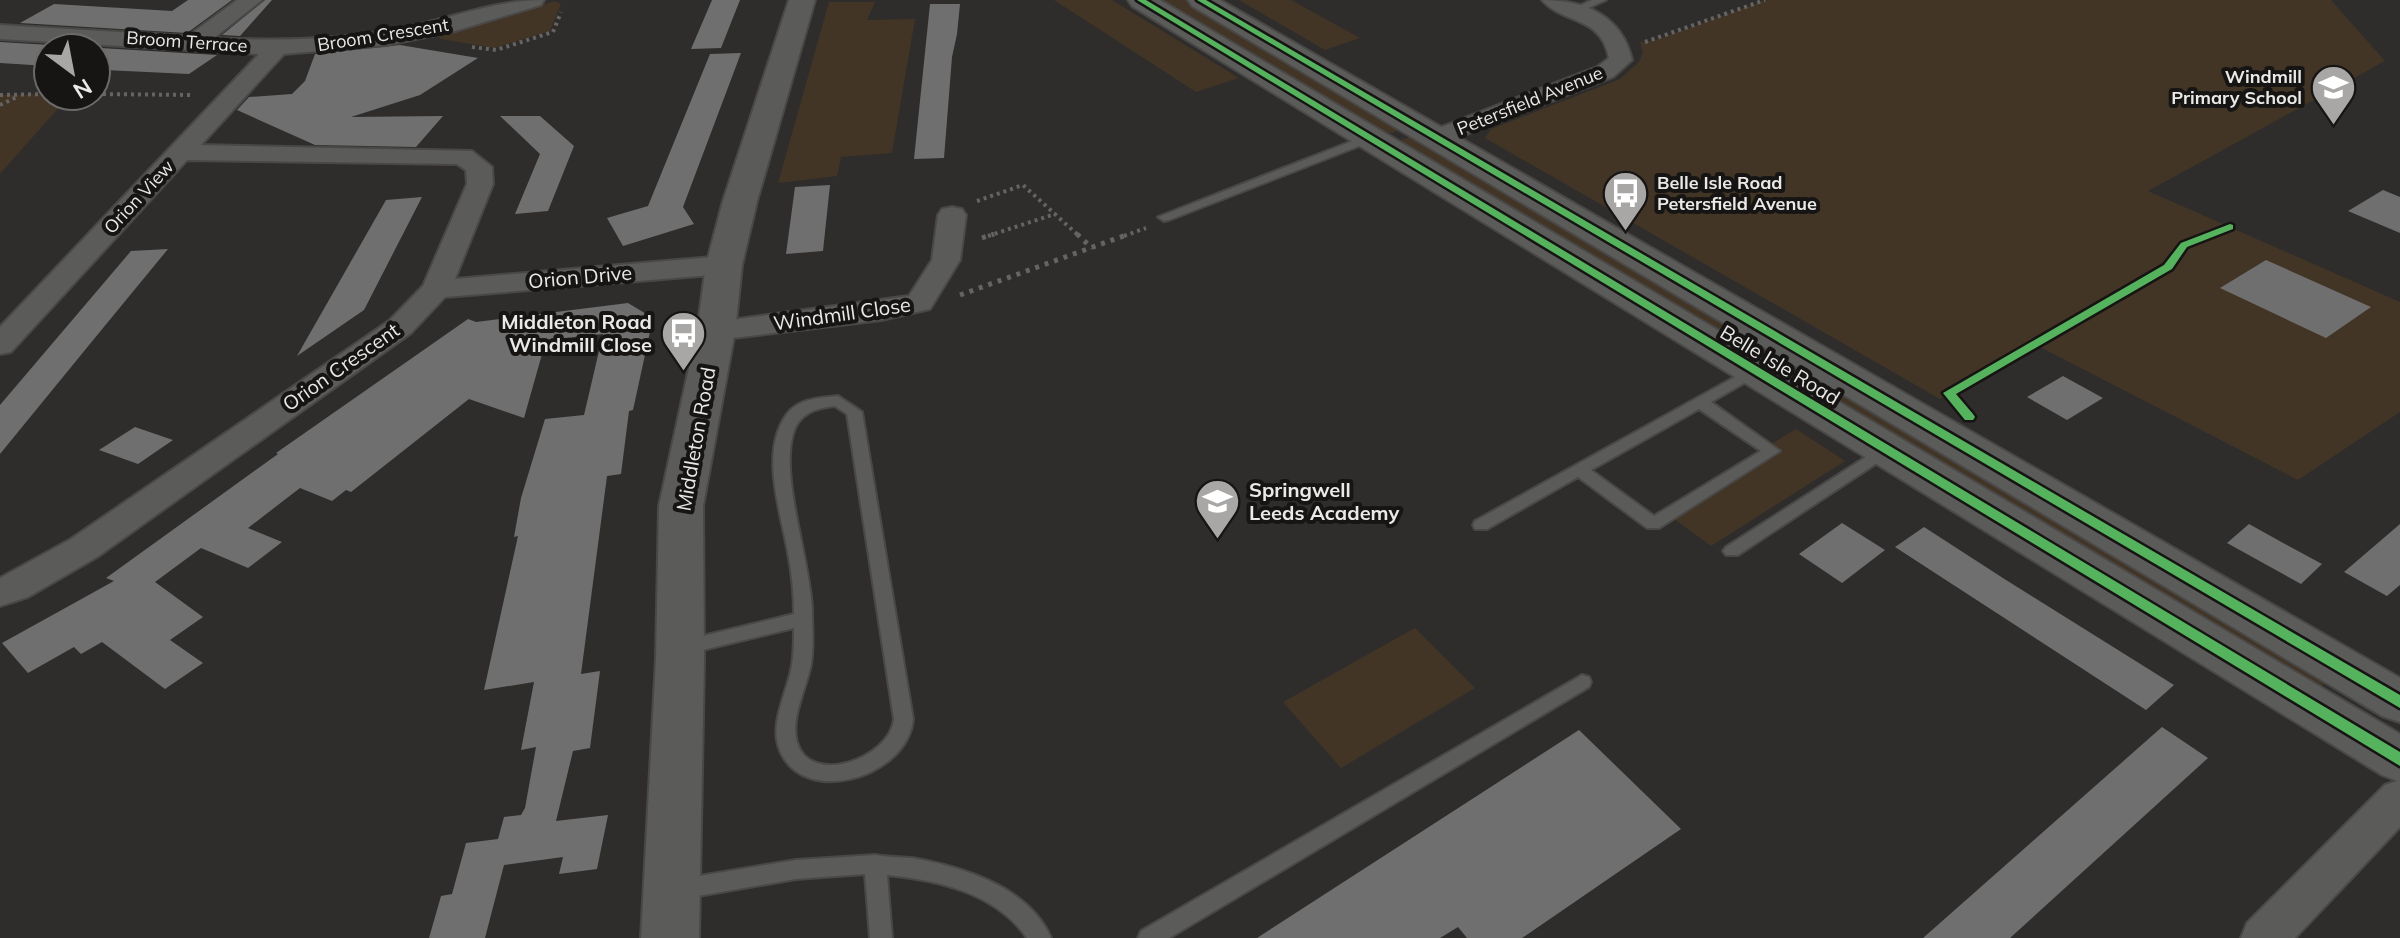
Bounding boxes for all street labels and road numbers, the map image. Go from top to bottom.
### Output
street label: Broom Crescent [316,13,450,56]
street label: Broom Terrace [126,26,248,57]
street label: Petersfield Avenue [1454,61,1606,140]
street label: Orion View [99,155,179,238]
street label: Orion Drive [527,260,633,293]
street label: Windmill Close [772,291,912,336]
street label: Orion Crescent [278,317,404,416]
street label: Belle Isle Road [1716,319,1845,410]
street label: Middleton Road [671,365,720,513]

